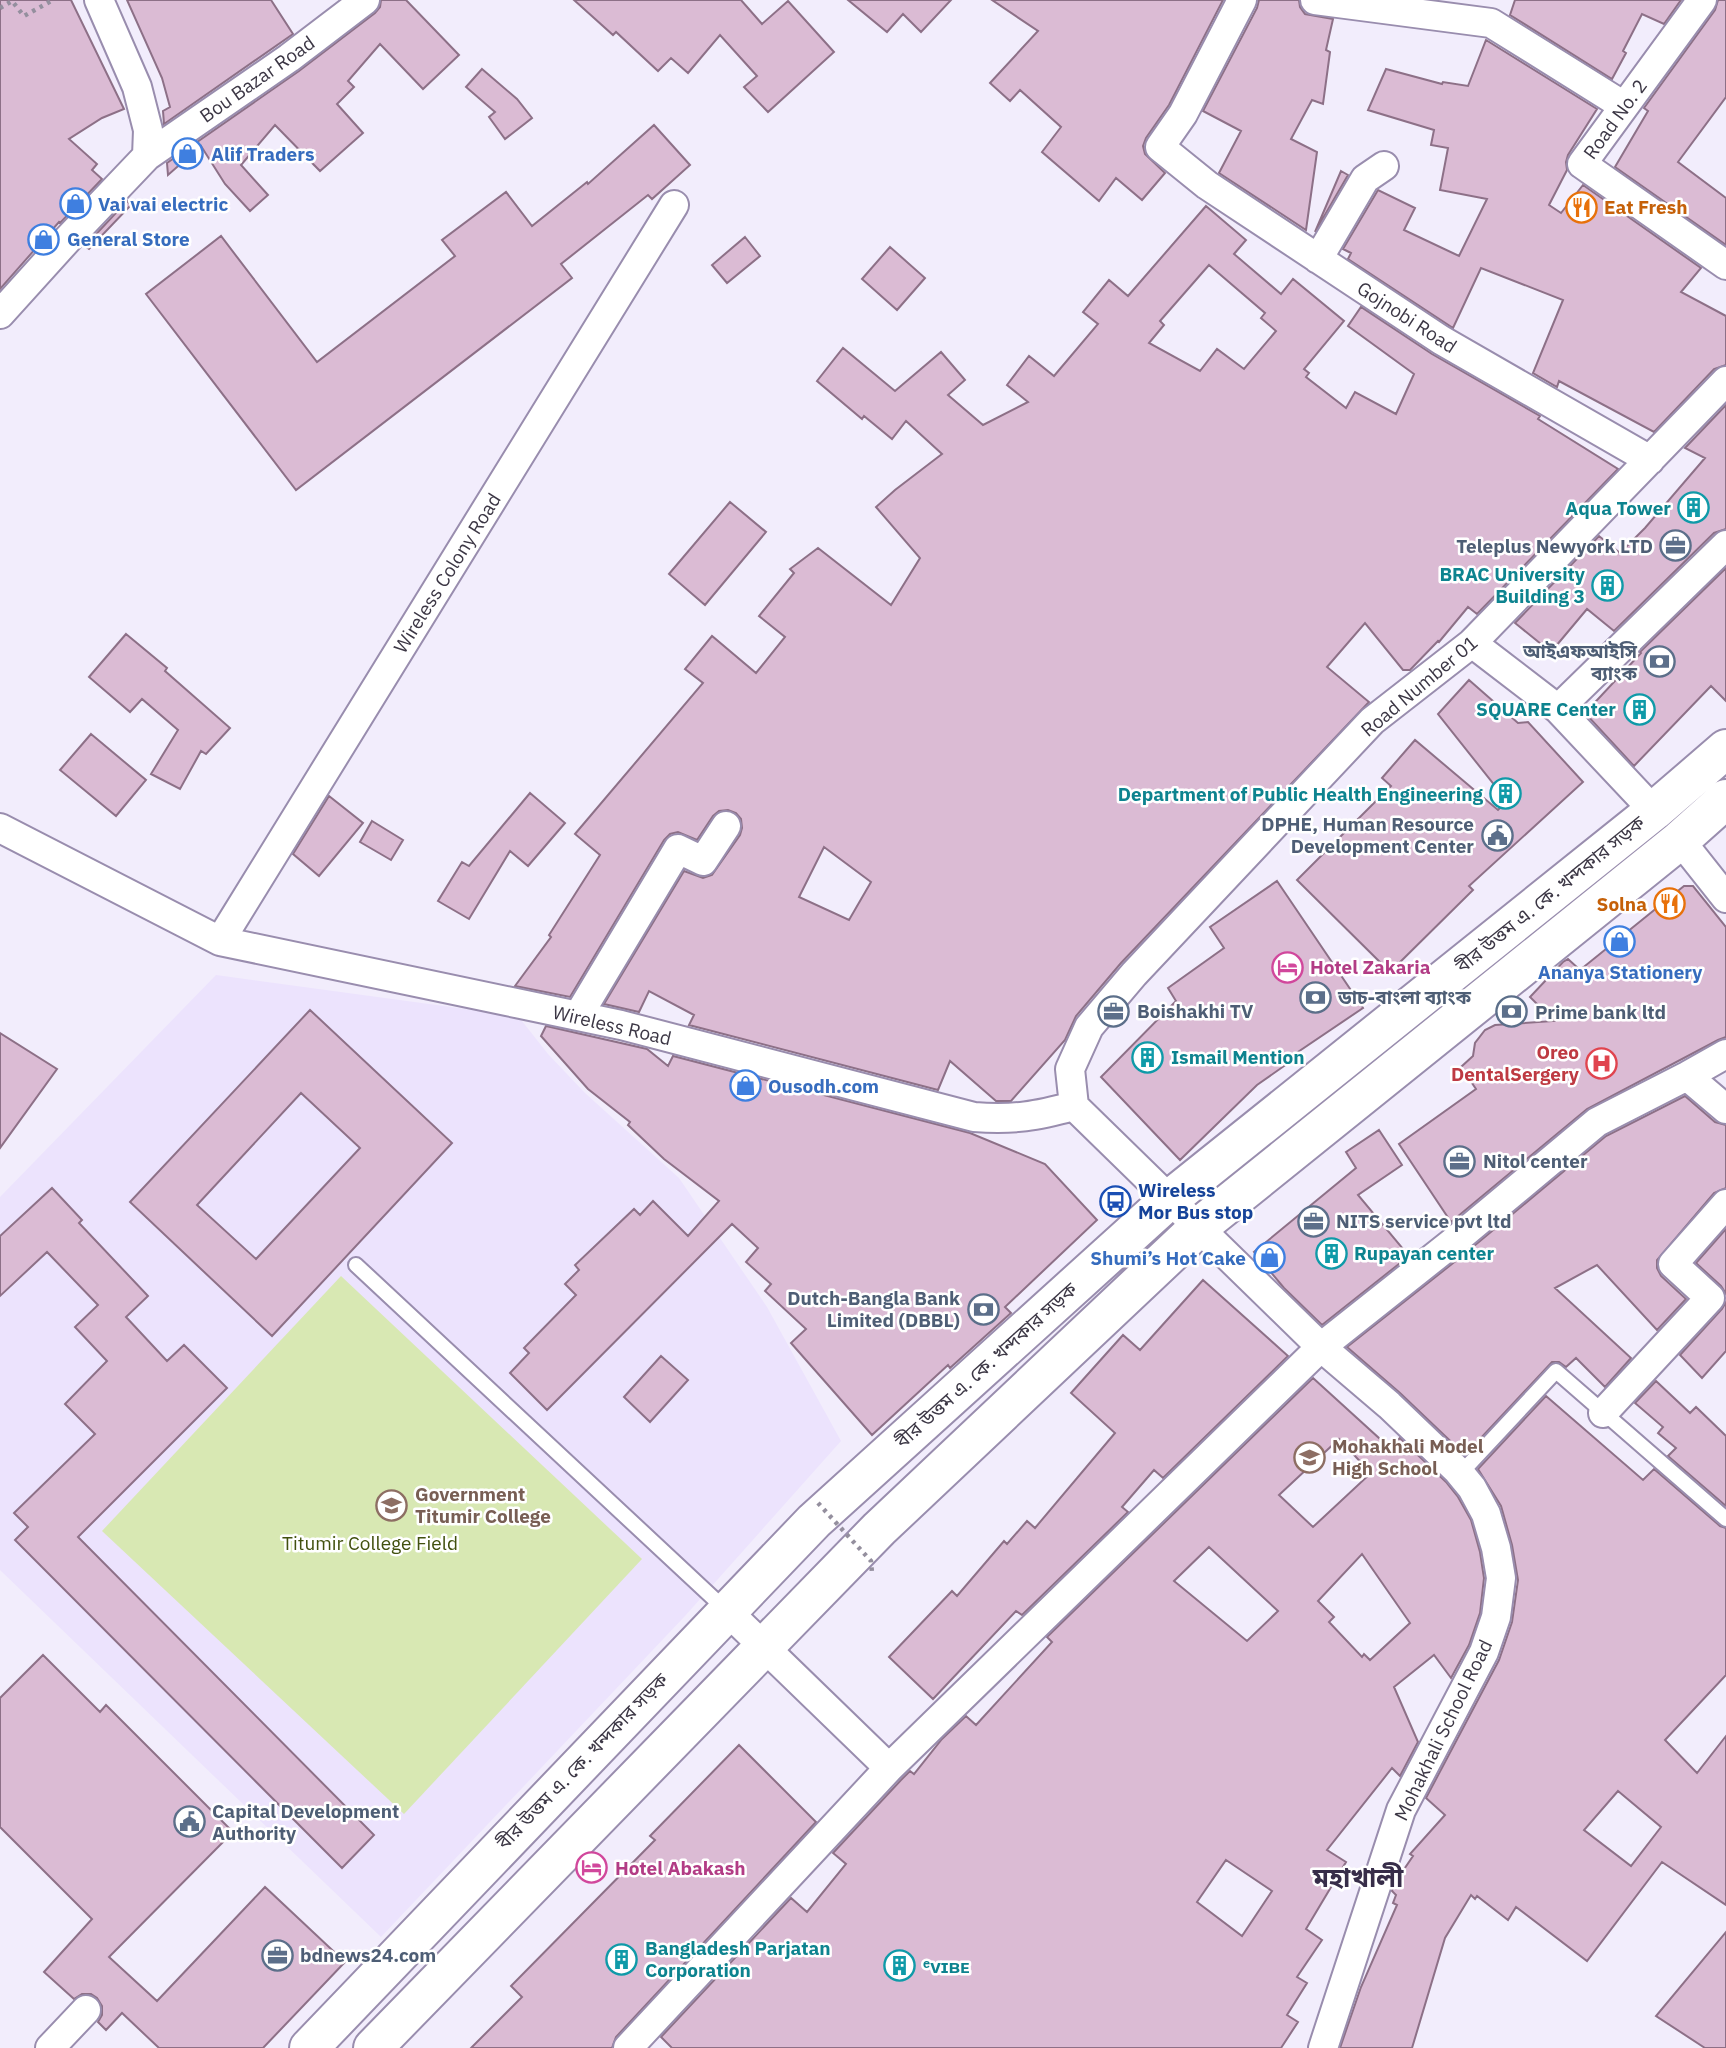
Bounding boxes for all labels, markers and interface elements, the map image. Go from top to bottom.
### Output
street label: Bou Bazar Road [195,30,319,128]
street label: Road No. 2 [1578,74,1652,164]
shop icon: Alif Traders [171,137,205,171]
place label: Alif Traders [211,142,315,166]
shop icon: Vai vai electric [58,187,92,221]
restaurant icon: Eat Fresh [1564,190,1598,224]
place label: Vai vai electric [98,192,228,216]
place label: Eat Fresh [1604,195,1688,219]
shop icon: General Store [27,222,61,256]
place label: General Store [67,227,190,251]
street label: Gojnobi Road [1353,276,1461,358]
street label: Wireless Colony Road [388,489,506,657]
building icon: Aqua Tower [1677,491,1711,525]
place label: Aqua Tower [1565,496,1671,520]
office icon: Teleplus Newyork LTD [1659,529,1693,563]
place label: Teleplus Newyork LTD [1456,534,1653,558]
place label: BRAC University Building 3 [1439,562,1586,608]
building icon: BRAC University Building 3 [1591,568,1625,602]
street label: Road Number 01 [1356,630,1482,742]
place label: আইএফআইসি ব্যাংক [1522,639,1638,685]
bank icon: আইএফআইসি ব্যাংক [1643,645,1677,679]
building icon: SQUARE Center [1622,692,1656,726]
place label: SQUARE Center [1476,697,1616,721]
building icon: Department of Public Health Engineering [1489,777,1523,811]
place label: Department of Public Health Engineering [1118,782,1483,806]
street label: বীর উত্তম এ. কে. খন্দকার সড়ক [1450,810,1650,978]
place label: DPHE, Human Resource Development Center [1261,812,1474,858]
public building icon: DPHE, Human Resource Development Center [1480,818,1514,852]
restaurant icon: Solna [1653,887,1687,921]
place label: Solna [1597,892,1647,916]
shop icon: Ananya Stationery [1603,924,1637,958]
hotel icon: Hotel Zakaria [1270,950,1304,984]
place label: Hotel Zakaria [1310,955,1431,979]
place label: Ananya Stationery [1538,960,1703,984]
bank icon: ডাচ-বাংলা ব্যাংক [1298,980,1332,1014]
place label: ডাচ-বাংলা ব্যাংক [1337,985,1471,1009]
office icon: Boishakhi TV [1097,994,1131,1028]
bank icon: Prime bank ltd [1495,995,1529,1029]
place label: Boishakhi TV [1137,999,1254,1023]
street label: Wireless Road [550,1000,674,1050]
place label: Prime bank ltd [1535,1000,1666,1024]
building icon: Ismail Mention [1131,1040,1165,1074]
place label: Oreo DentalSergery [1451,1040,1580,1086]
place label: Ismail Mention [1171,1045,1304,1069]
hospital icon: Oreo DentalSergery [1585,1046,1619,1080]
shop icon: Ousodh.com [728,1069,762,1103]
place label: Ousodh.com [768,1074,879,1098]
office icon: Nitol center [1443,1144,1477,1178]
place label: Nitol center [1483,1149,1588,1173]
place label: Wireless Mor Bus stop [1138,1178,1253,1224]
bus stop icon: Wireless Mor Bus stop [1098,1184,1132,1218]
office icon: NITS service pvt ltd [1296,1204,1330,1238]
place label: NITS service pvt ltd [1336,1209,1512,1233]
building icon: Rupayan center [1314,1236,1348,1270]
shop icon: Shumi’s Hot Cake [1252,1241,1286,1275]
place label: Rupayan center [1354,1241,1494,1265]
place label: Shumi’s Hot Cake [1090,1246,1246,1270]
street label: বীর উত্তম এ. কে. খন্দকার সড়ক [889,1277,1082,1454]
place label: Dutch-Bangla Bank Limited (DBBL) [787,1286,960,1332]
bank icon: Dutch-Bangla Bank Limited (DBBL) [966,1292,1000,1326]
place label: Mohakhali Model High School [1332,1434,1484,1480]
school or university icon: Mohakhali Model High School [1292,1440,1326,1474]
place label: Government Titumir College [415,1482,551,1528]
school or university icon: Government Titumir College [375,1488,409,1522]
park label: Titumir College Field [282,1531,458,1555]
street label: Mohakhali School Road [1389,1636,1497,1824]
street label: বীর উত্তম এ. কে. খন্দকার সড়ক [491,1667,673,1855]
place label: Capital Development Authority [212,1799,399,1845]
public building icon: Capital Development Authority [172,1805,206,1839]
hotel icon: Hotel Abakash [575,1851,609,1885]
place label: Hotel Abakash [615,1856,746,1880]
district label: মহাখালী [1312,1860,1404,1894]
place label: Bangladesh Parjatan Corporation [645,1936,831,1982]
office icon: bdnews24.com [260,1938,294,1972]
building icon: Bangladesh Parjatan Corporation [605,1942,639,1976]
place label: bdnews24.com [300,1943,436,1967]
building icon: ᵉᴠɪʙᴇ [883,1949,917,1983]
place label: ᵉᴠɪʙᴇ [923,1954,970,1978]

